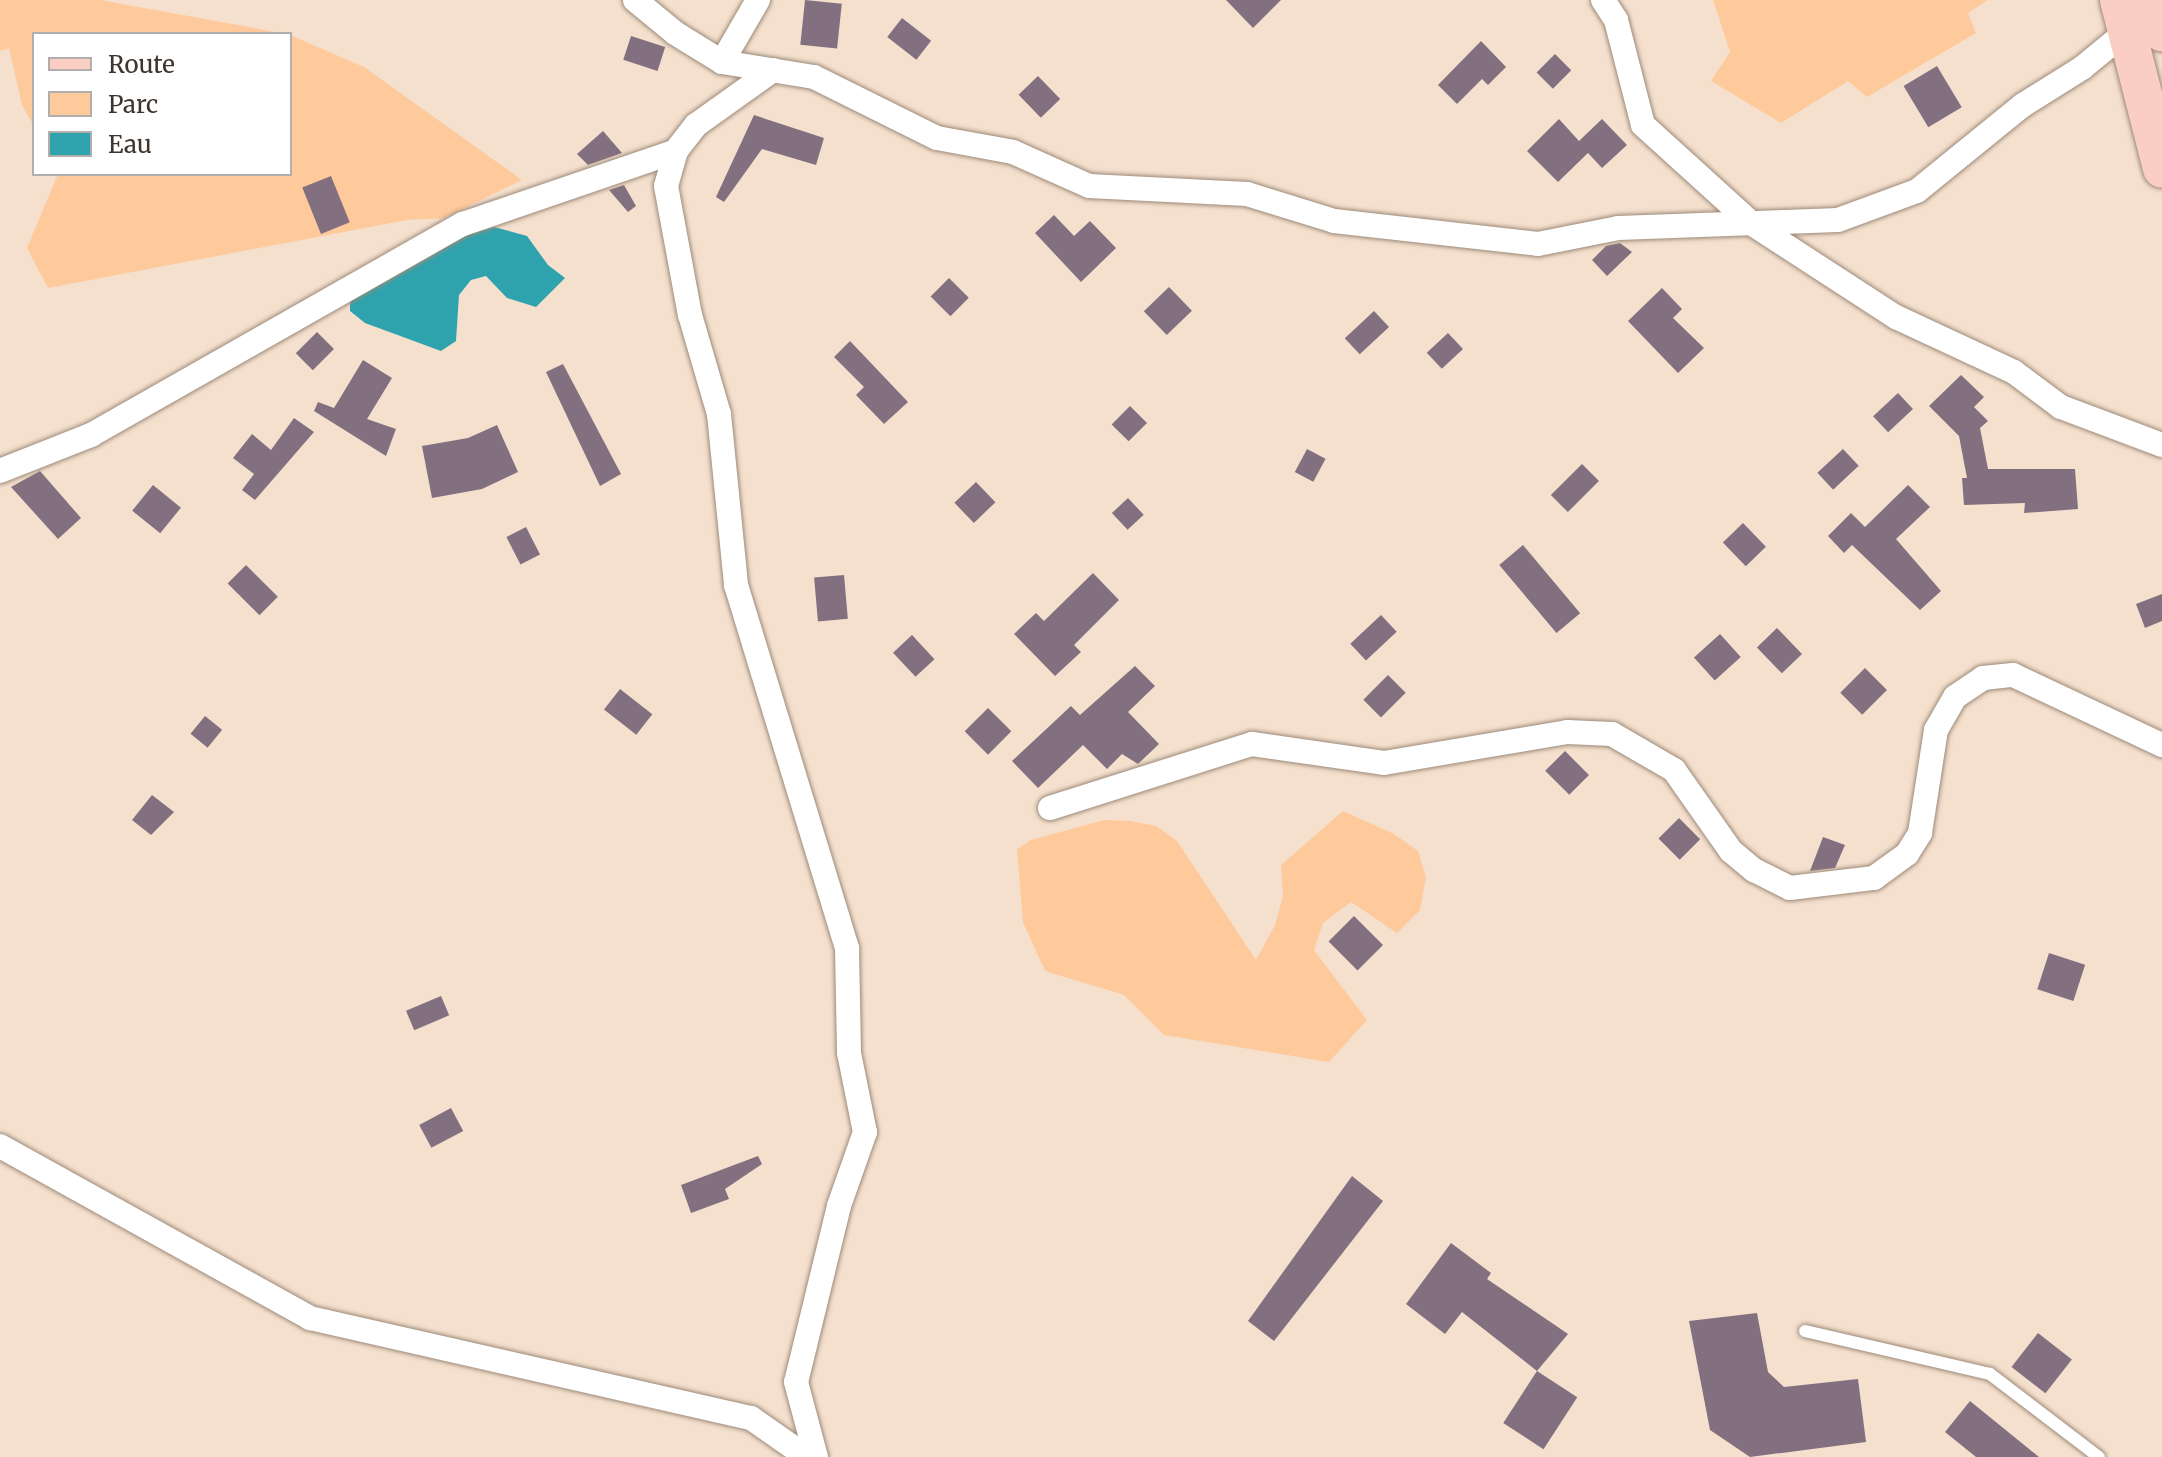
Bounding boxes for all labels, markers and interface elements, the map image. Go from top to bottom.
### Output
legend [32,32,292,176]
text: Route [108,49,175,80]
text: Parc [108,89,158,120]
text: Eau [108,129,152,160]

